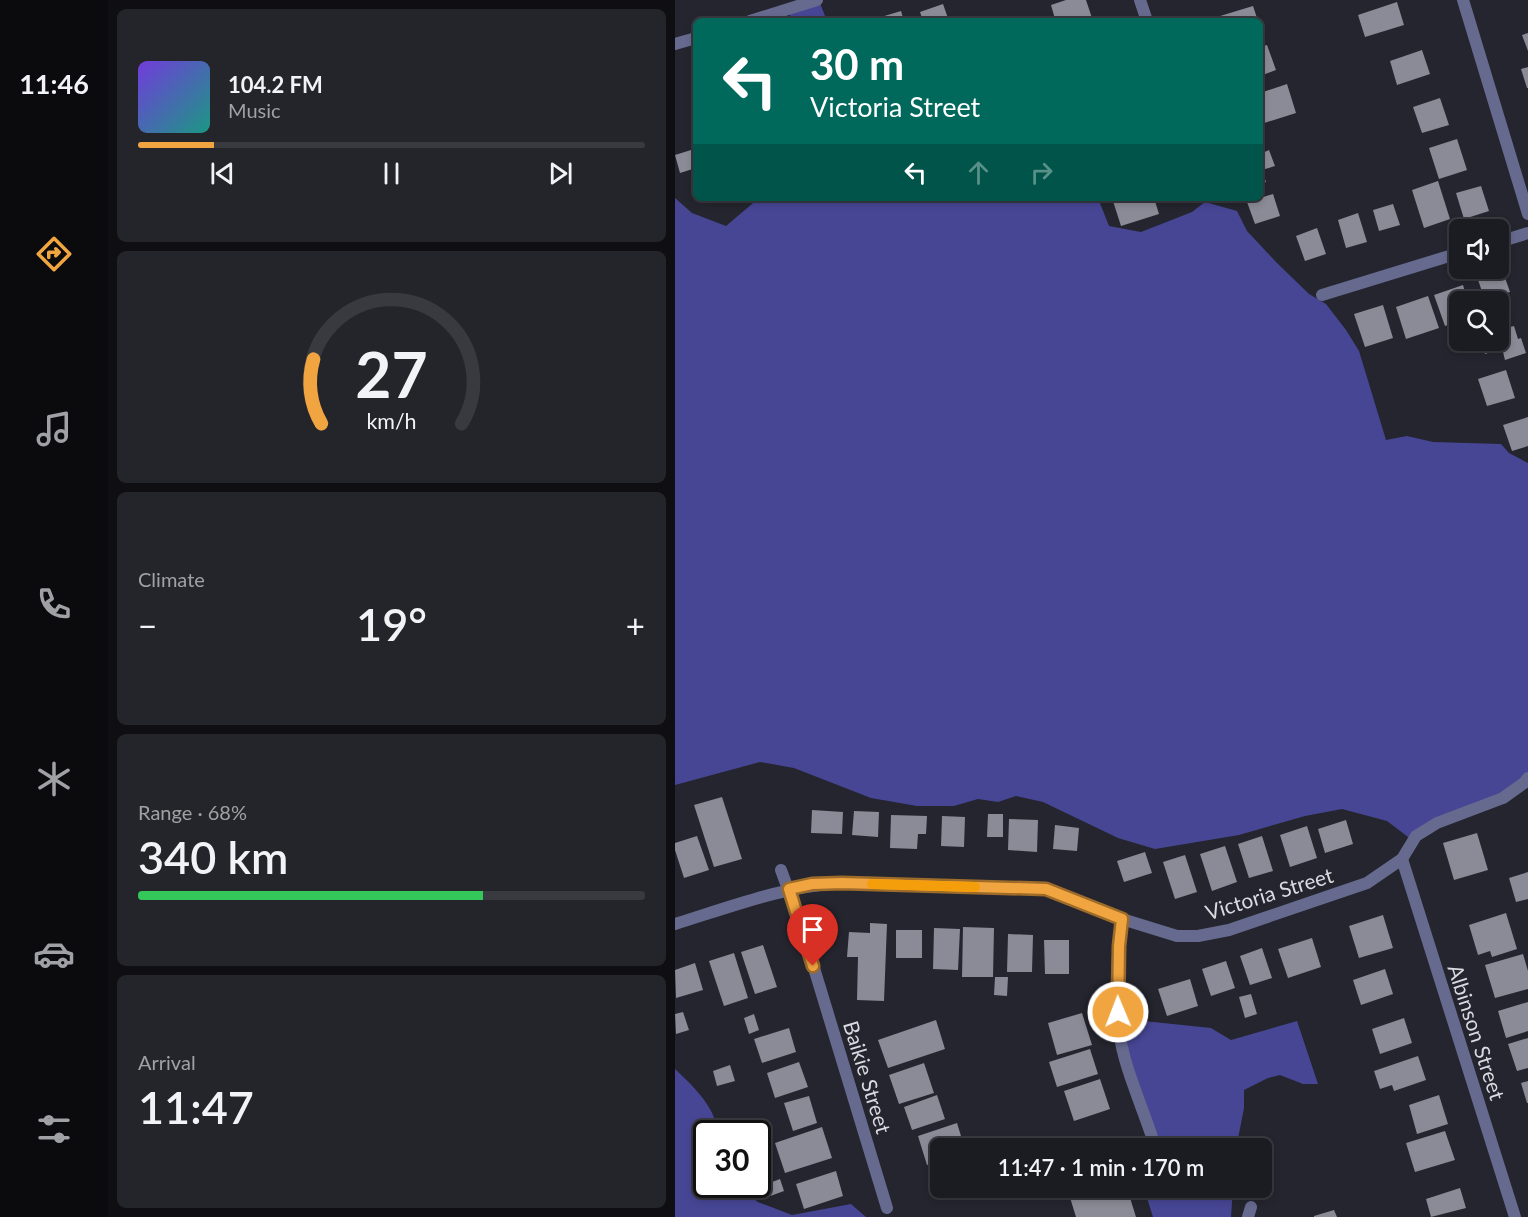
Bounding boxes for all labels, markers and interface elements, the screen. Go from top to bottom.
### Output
text: 30 m [810,39,904,89]
icon: left [711,42,789,120]
text: 11:46 [19,67,89,100]
text: 104.2 FM [228,71,323,98]
text: Victoria Street [810,90,980,123]
text: Music [228,98,281,122]
icon: left [899,156,932,189]
icon: ahead [962,156,995,189]
icon: right [1025,156,1058,189]
icon: previous [206,157,239,190]
icon: pause [375,157,408,190]
icon: next [544,157,577,190]
map controls [1449,219,1509,351]
button: sound [1449,219,1509,279]
icon: directions [33,233,75,275]
button: search [1449,291,1509,351]
text: 27 [355,336,428,411]
icon: music [33,408,75,450]
text: km/h [366,408,417,434]
text: Climate [138,567,205,591]
icon: phone [33,583,75,625]
text: 19° [356,597,427,651]
text: − [138,605,157,645]
text: + [626,605,645,645]
icon: climate [33,758,75,800]
text: Range · 68% [138,800,247,824]
text: 340 km [138,830,288,884]
street label: Victoria Street [1202,862,1336,924]
pin [787,904,838,966]
icon: arrive [796,913,829,946]
icon: car [33,933,75,975]
street label: Albinson Street [1443,961,1511,1103]
position arrow [1086,980,1150,1044]
street label: Baikie Street [839,1018,897,1137]
text: Arrival [138,1050,196,1074]
text: 11:47 [138,1080,254,1134]
icon: filters [33,1108,75,1150]
speed limit sign: 30 [693,1120,771,1198]
text: 11:47 · 1 min · 170 m [998,1154,1204,1181]

